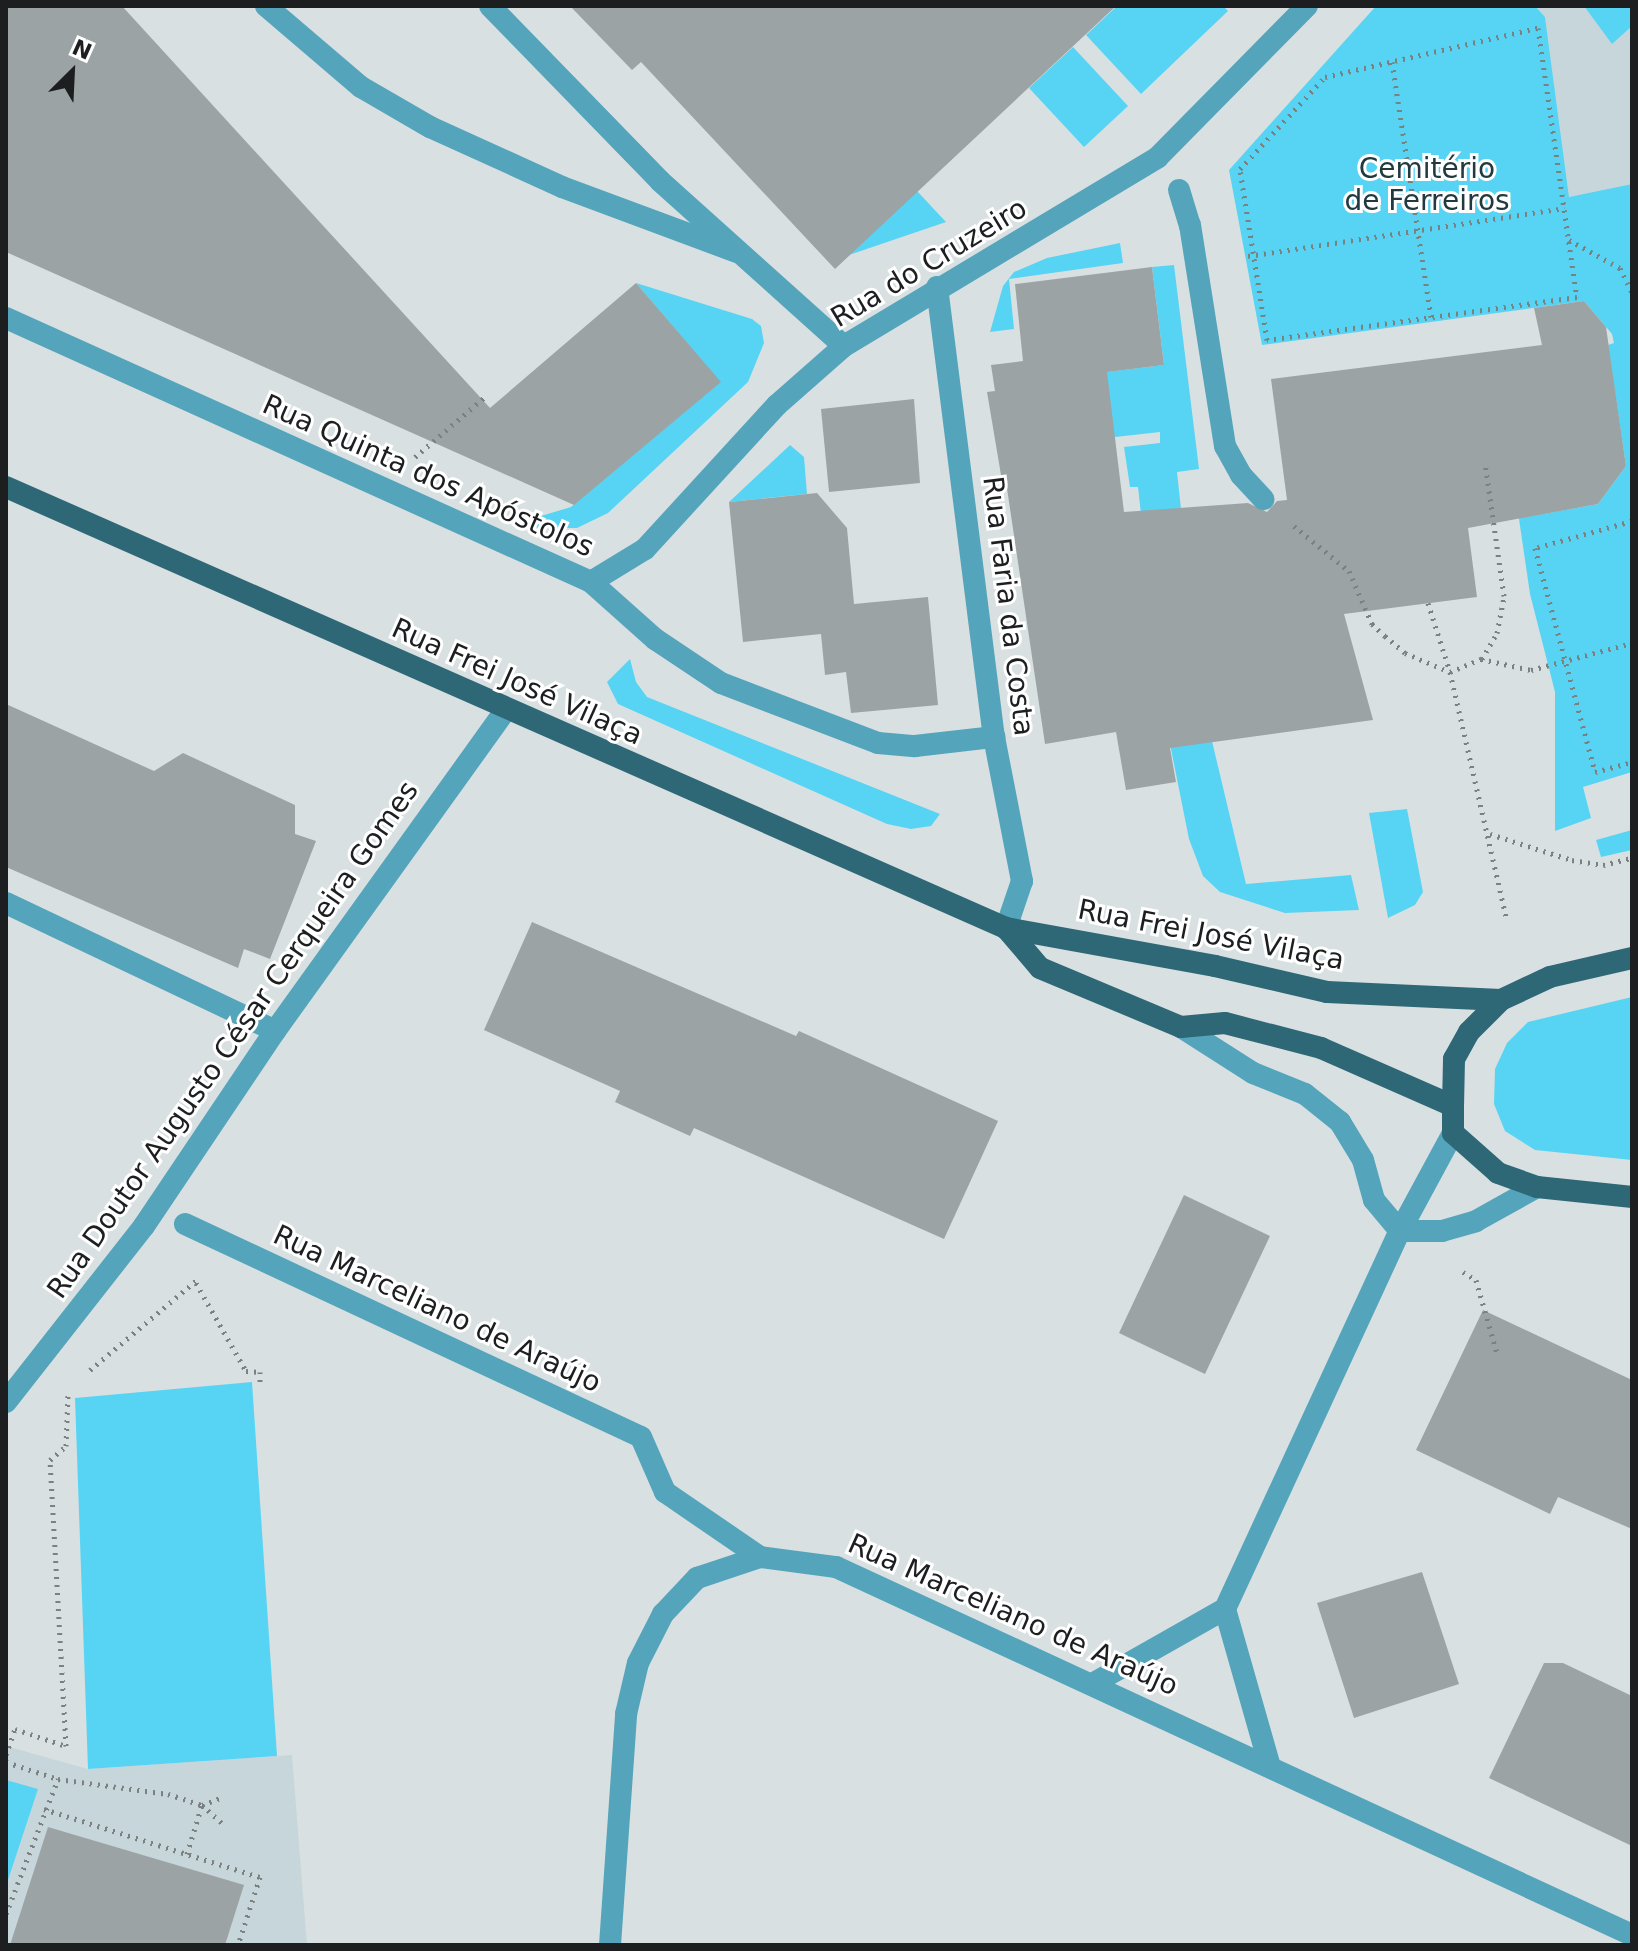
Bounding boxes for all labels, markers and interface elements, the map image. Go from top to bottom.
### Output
north arrow [32,32,112,112]
text: N [68,34,95,65]
park label: Cemitério de Ferreiros [1344,152,1510,218]
street label: Rua do Cruzeiro [825,191,1033,335]
street label: Rua Quinta dos Apóstolos [257,388,599,564]
street label: Rua Faria da Costa [975,474,1041,738]
street label: Rua Frei José Vilaça [386,612,648,752]
street label: Rua Doutor Augusto César Cerqueira Gomes [40,775,426,1305]
street label: Rua Frei José Vilaça [1075,893,1347,977]
street label: Rua Marceliano de Araújo [268,1218,606,1400]
street label: Rua Marceliano de Araújo [843,1527,1183,1703]

